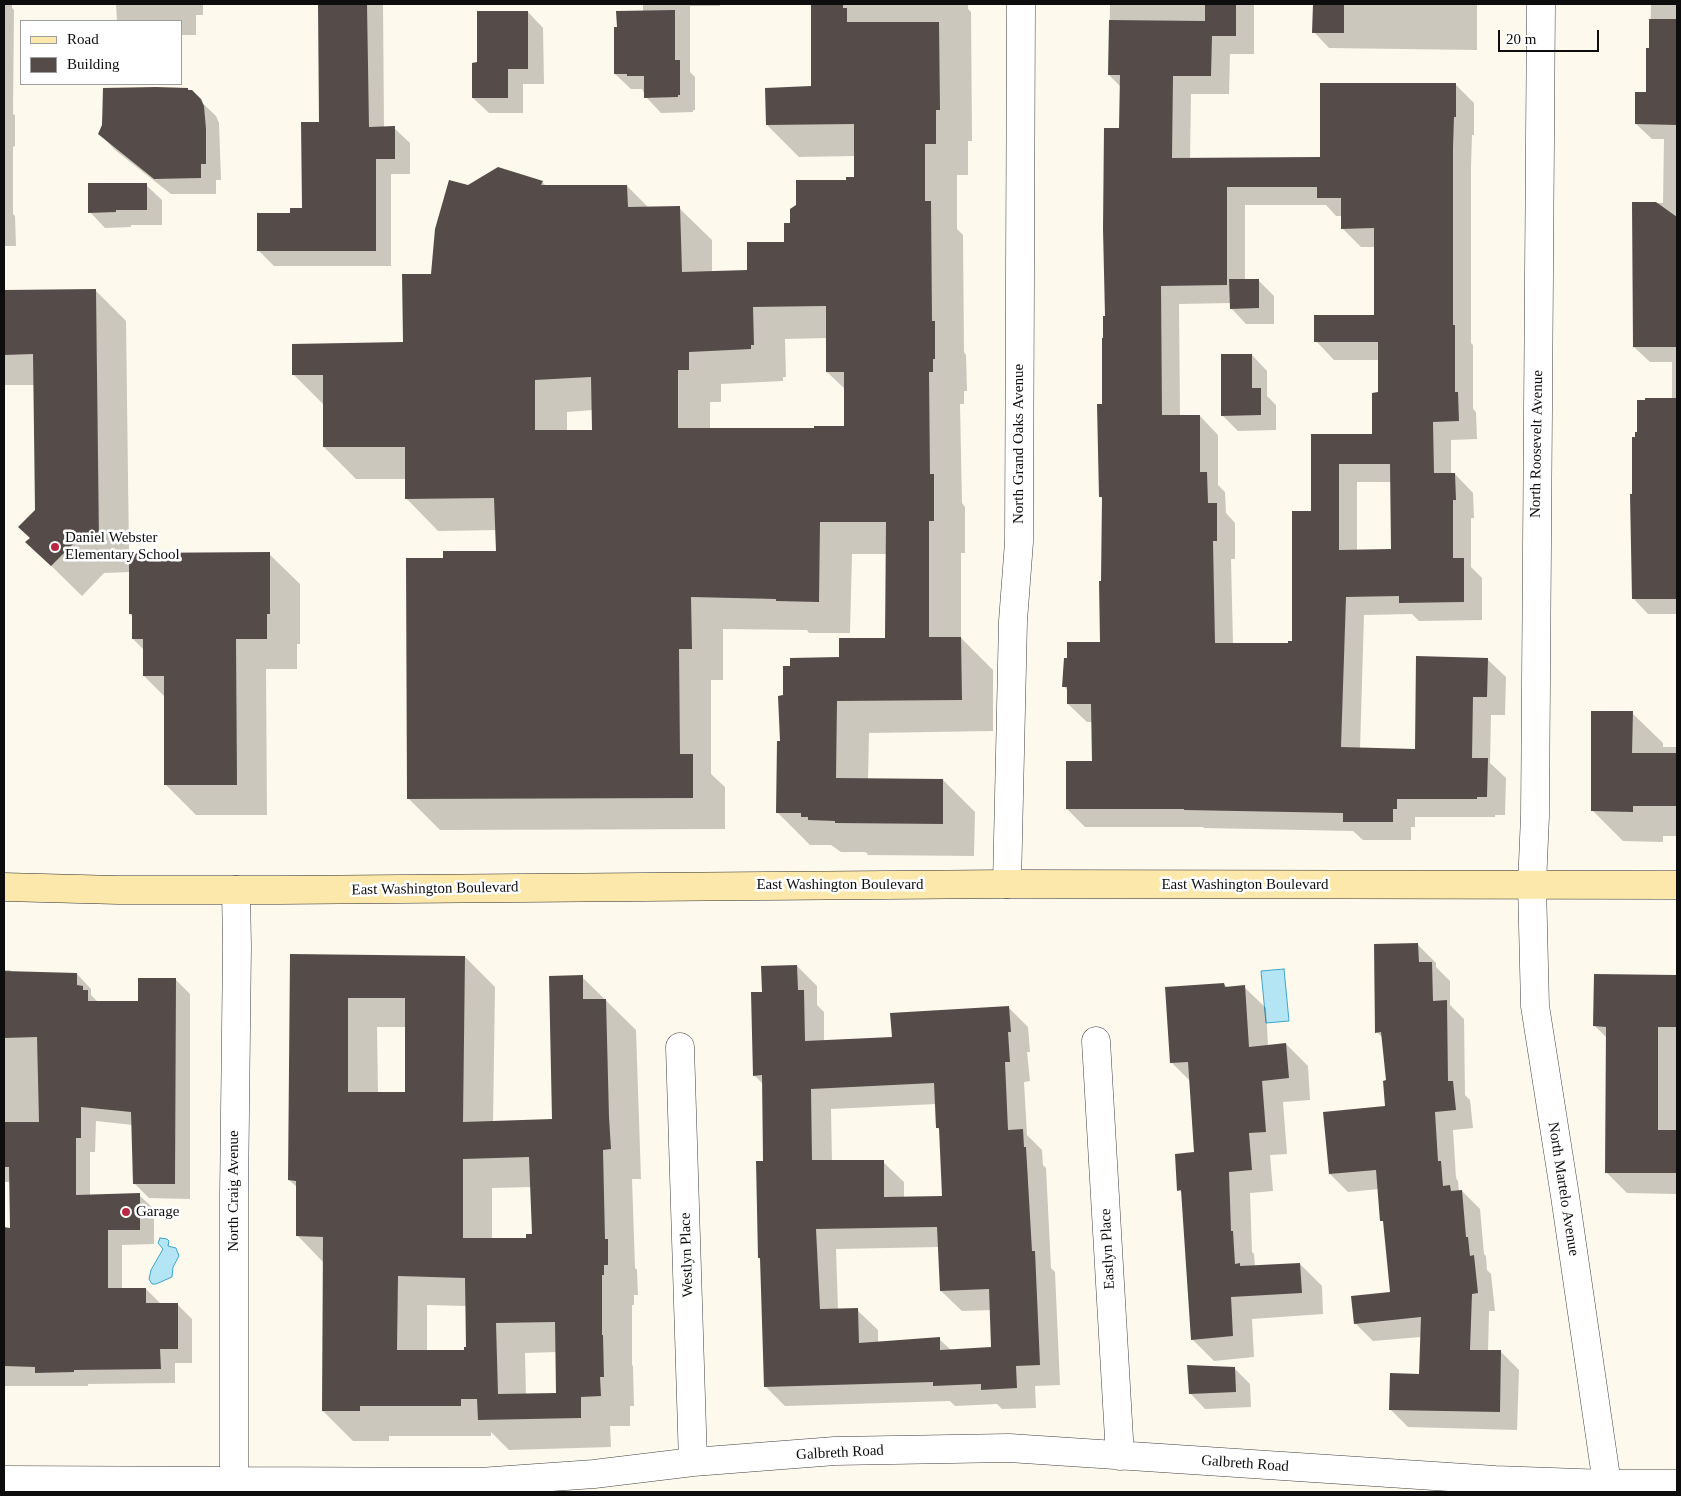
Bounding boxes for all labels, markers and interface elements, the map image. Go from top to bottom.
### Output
legend [20,20,182,85]
scale bar [1501,20,1602,52]
text: Road [67,31,99,47]
text: 20 m [1506,31,1536,47]
text: Building [67,56,120,72]
street label: North Grand Oaks Avenue [1010,364,1028,524]
street label: North Roosevelt Avenue [1527,370,1547,518]
place label: Daniel Webster Elementary School [65,529,180,564]
marker: Daniel Webster Elementary School [49,541,61,553]
street label: East Washington Boulevard [756,876,924,894]
street label: East Washington Boulevard [1161,876,1329,894]
street label: East Washington Boulevard [351,879,519,899]
street label: North Martelo Avenue [1544,1121,1582,1257]
street label: North Craig Avenue [225,1130,243,1252]
place label: Garage [136,1203,179,1221]
marker: Garage [120,1206,132,1218]
street label: Eastlyn Place [1097,1208,1119,1290]
street label: Westlyn Place [677,1212,697,1298]
street label: Galbreth Road [796,1442,884,1464]
street label: Galbreth Road [1201,1452,1289,1476]

